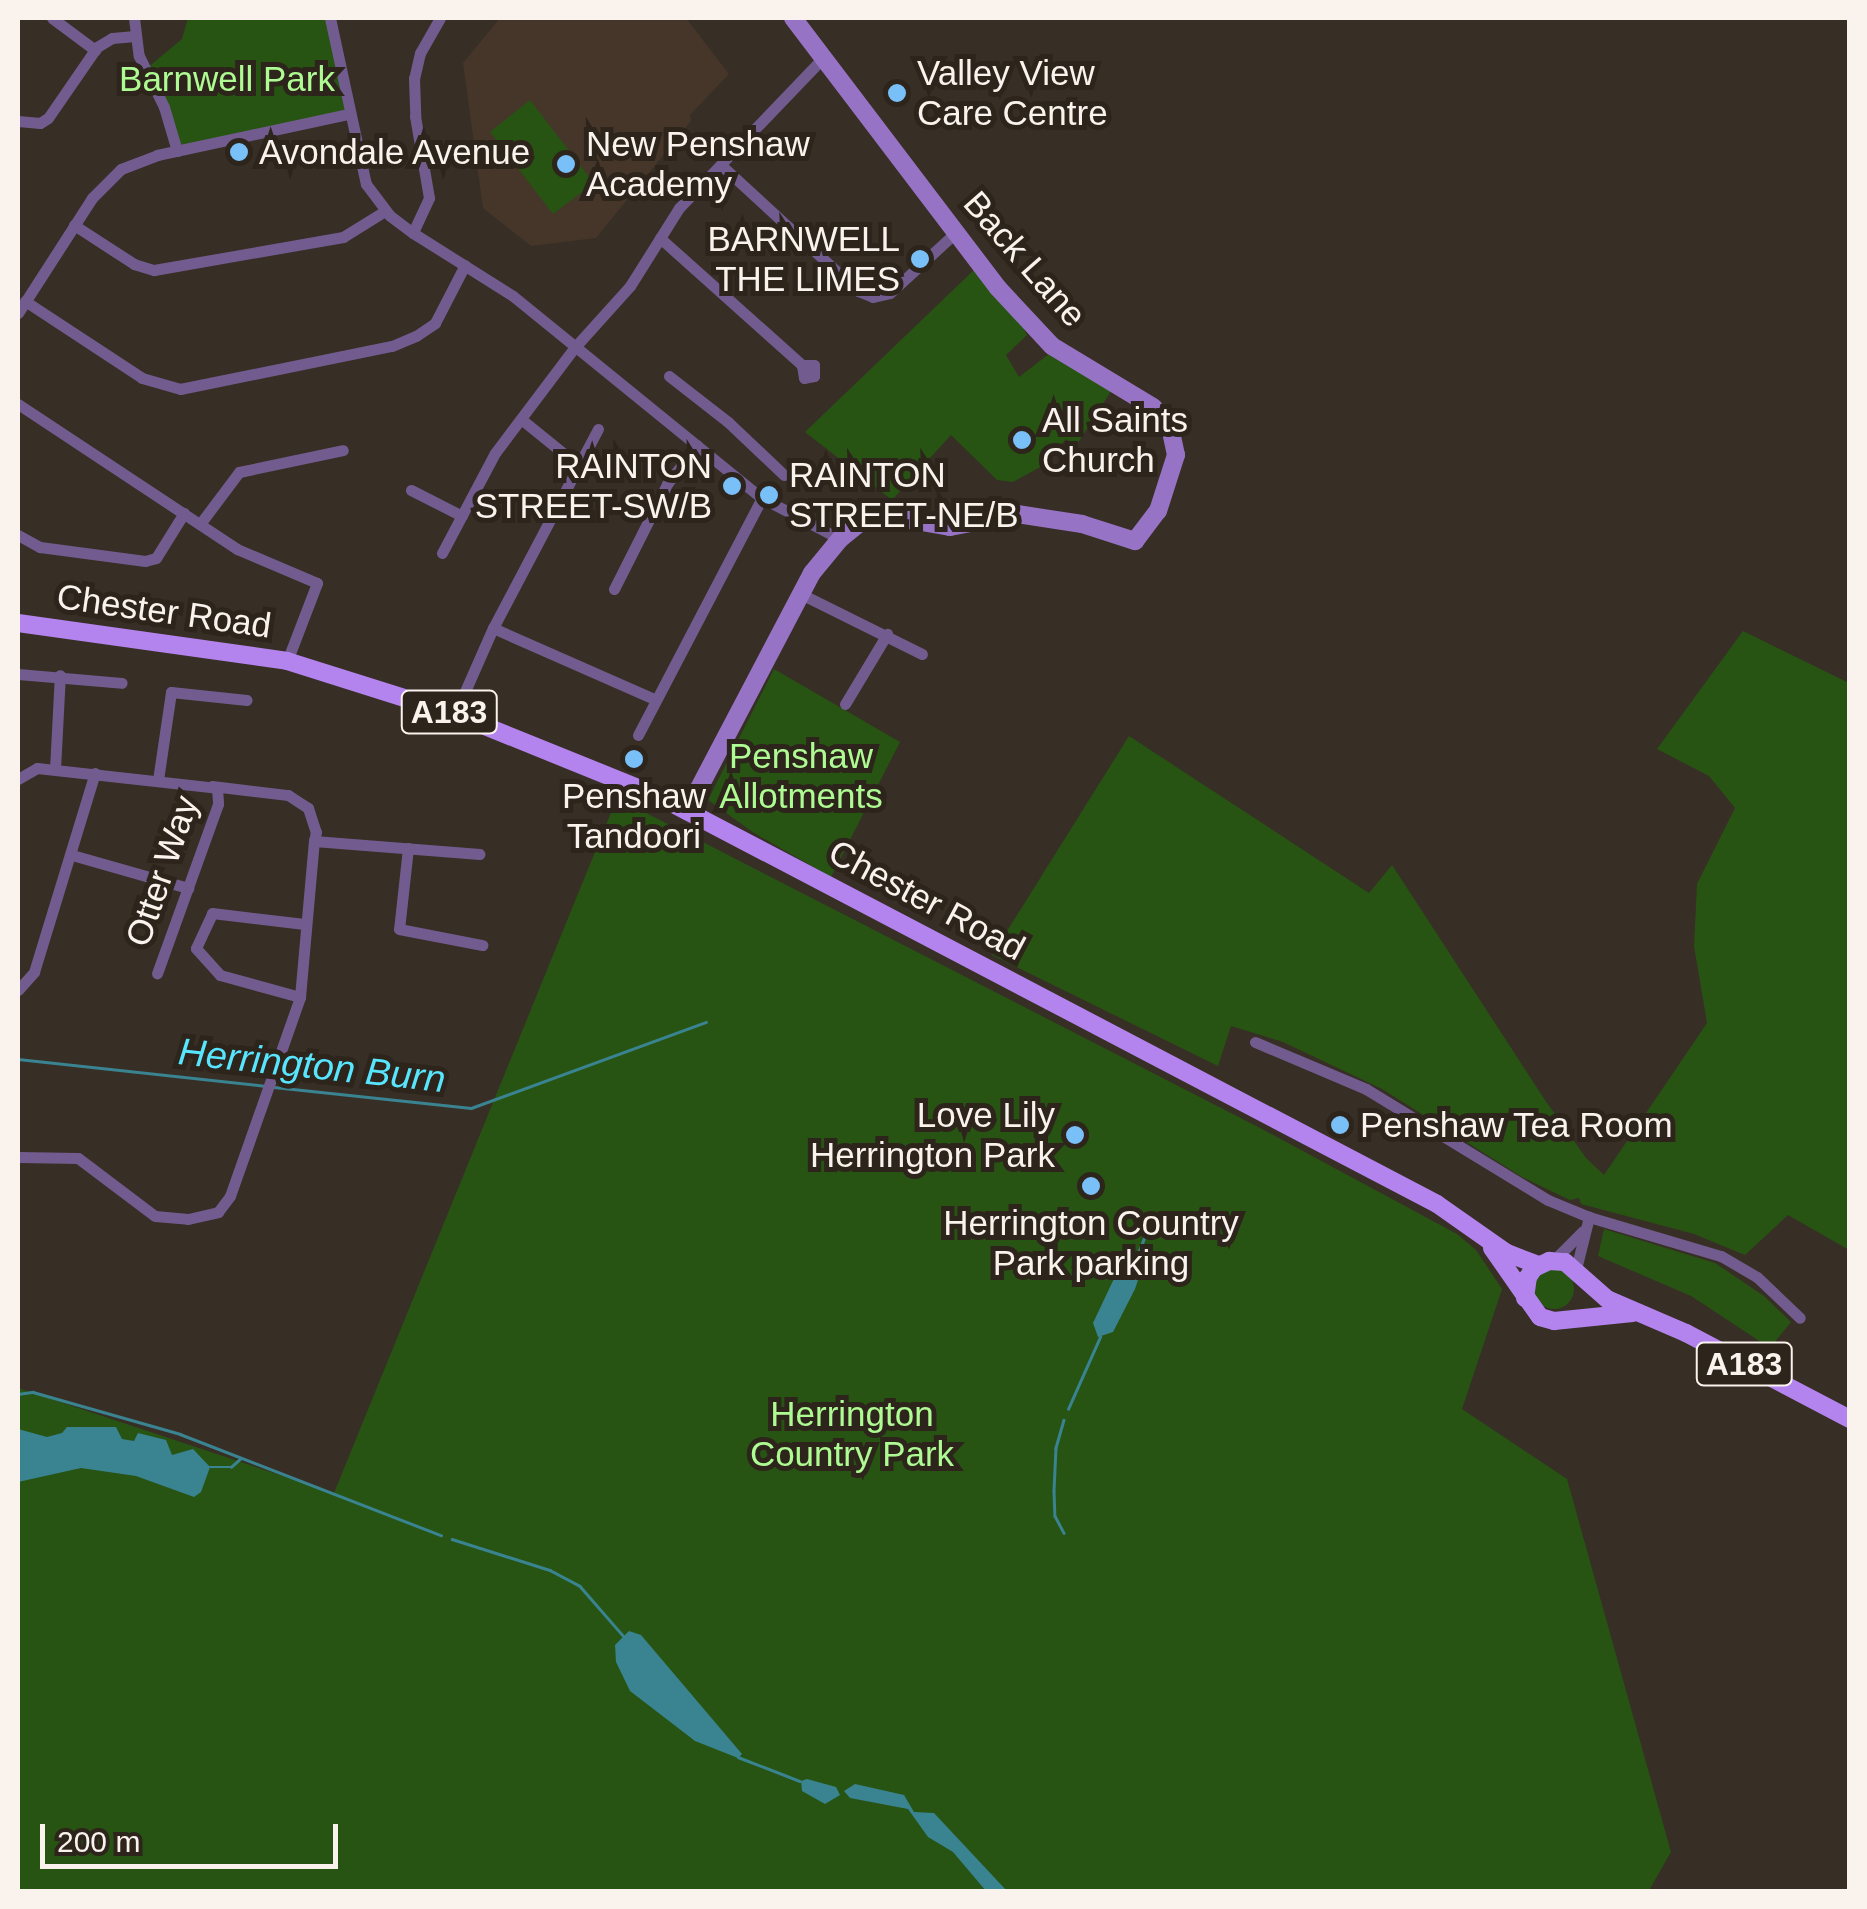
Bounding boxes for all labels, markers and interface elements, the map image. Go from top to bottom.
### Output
place label: Valley View Care Centre [917,52,1108,134]
park label: Barnwell Park [119,58,335,100]
marker: Valley View Care Centre [886,82,908,104]
place label: New Penshaw Academy [586,123,810,205]
place label: Avondale Avenue [259,131,532,173]
marker: Avondale Avenue [228,141,250,163]
marker: New Penshaw Academy [555,153,577,175]
street label: Back Lane [955,183,1095,335]
place label: BARNWELL THE LIMES [707,218,900,300]
marker: BARNWELL THE LIMES [909,248,931,270]
place label: All Saints Church [1042,399,1188,481]
marker: All Saints Church [1011,429,1033,451]
place label: RAINTON STREET-SW/B [475,445,712,527]
place label: RAINTON STREET-NE/B [789,454,1018,536]
marker: RAINTON STREET-SW/B [721,475,743,497]
marker: RAINTON STREET-NE/B [758,484,780,506]
street label: Chester Road [54,575,274,647]
road number: A183 [399,685,499,739]
park label: Penshaw Allotments [719,735,883,817]
marker: Penshaw Tandoori [623,748,645,770]
place label: Penshaw Tandoori [562,775,706,857]
street label: Otter Way [117,790,207,952]
street label: Chester Road [822,831,1032,969]
water label: Herrington Burn [176,1029,448,1103]
place label: Love Lily Herrington Park [810,1094,1055,1176]
place label: Penshaw Tea Room [1360,1104,1673,1146]
marker: Penshaw Tea Room [1329,1114,1351,1136]
marker: Love Lily Herrington Park [1064,1124,1086,1146]
marker: Herrington Country Park parking [1080,1175,1102,1197]
place label: Herrington Country Park parking [943,1202,1239,1284]
road number: A183 [1694,1337,1794,1391]
park label: Herrington Country Park [750,1393,954,1475]
scale bar [45,1804,342,1866]
text: 200 m [57,1825,140,1858]

